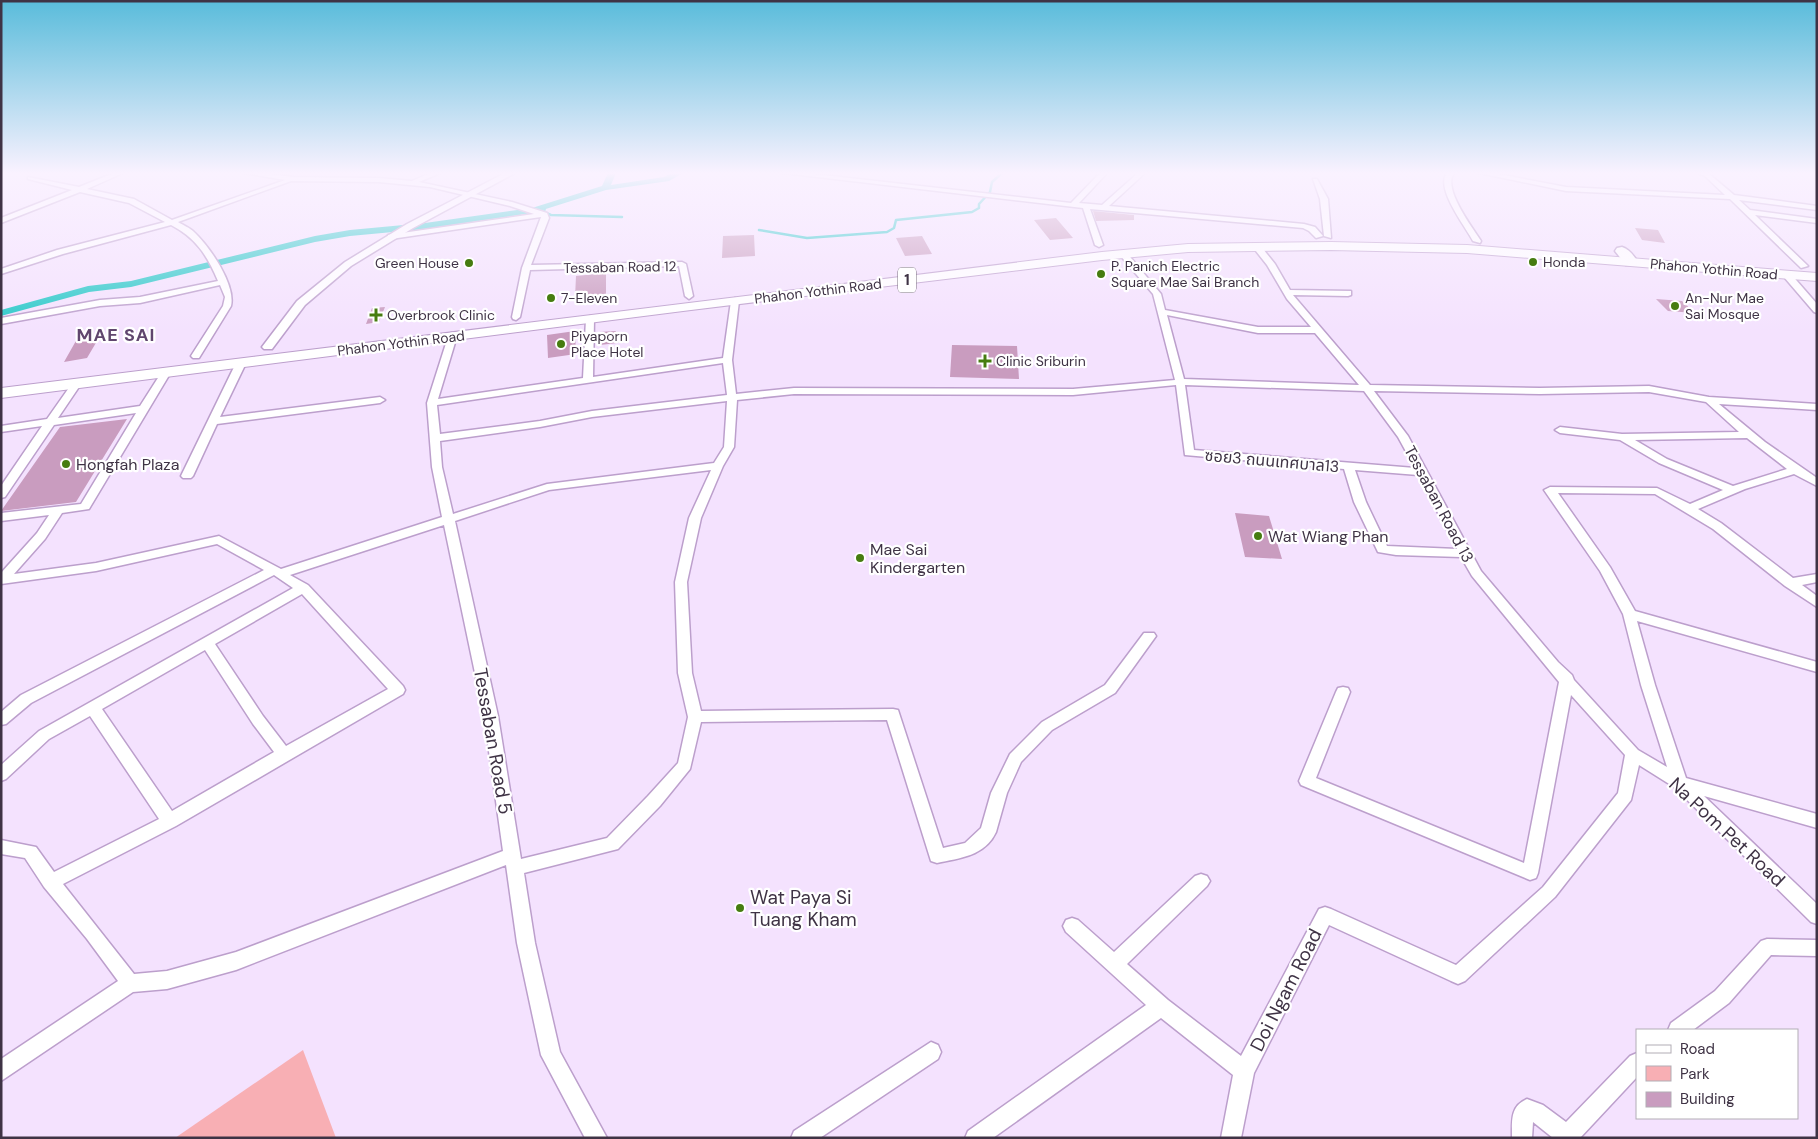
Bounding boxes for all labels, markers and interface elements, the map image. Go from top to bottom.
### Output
place label: Honda [1543,253,1585,271]
place label: Green House [375,254,459,272]
street label: Phahon Yothin Road [1649,254,1779,284]
marker: Honda [1527,256,1539,268]
marker: Green House [463,257,475,269]
street label: Tessaban Road 12 [563,257,677,277]
place label: P. Panich Electric Square Mae Sai Branch [1111,257,1259,291]
road number: 1 [898,268,916,292]
marker: P. Panich Electric Square Mae Sai Branch [1095,268,1107,280]
street label: Phahon Yothin Road [753,274,883,308]
place label: 7-Eleven [561,289,617,307]
place label: An-Nur Mae Sai Mosque [1685,289,1764,323]
marker: 7-Eleven [545,292,557,304]
marker: An-Nur Mae Sai Mosque [1669,300,1681,312]
place label: Overbrook Clinic [387,306,495,324]
marker: Overbrook Clinic [369,308,383,322]
district label: MAE SAI [77,323,155,347]
street label: Phahon Yothin Road [336,326,466,360]
place label: Piyaporn Place Hotel [571,327,643,361]
marker: Piyaporn Place Hotel [555,338,567,350]
place label: Clinic Sriburin [996,352,1086,370]
marker: Clinic Sriburin [978,354,992,368]
street label: Tessaban Road 13 [1399,442,1479,566]
street label: ซอย3 ถนนเทศบาล13 [1204,445,1340,477]
place label: Hongfah Plaza [76,454,179,475]
marker: Hongfah Plaza [60,458,72,470]
place label: Wat Wiang Phan [1268,526,1388,547]
marker: Wat Wiang Phan [1252,530,1264,542]
place label: Mae Sai Kindergarten [870,539,965,578]
marker: Mae Sai Kindergarten [854,552,866,564]
street label: Tessaban Road 5 [468,666,518,816]
street label: Na Pom Pet Road [1664,772,1790,892]
place label: Wat Paya Si Tuang Kham [750,885,857,932]
marker: Wat Paya Si Tuang Kham [734,902,746,914]
street label: Doi Ngam Road [1244,925,1328,1055]
legend [1636,1029,1798,1119]
text: Road [1680,1039,1715,1059]
text: Park [1680,1064,1710,1084]
text: Building [1680,1089,1735,1109]

